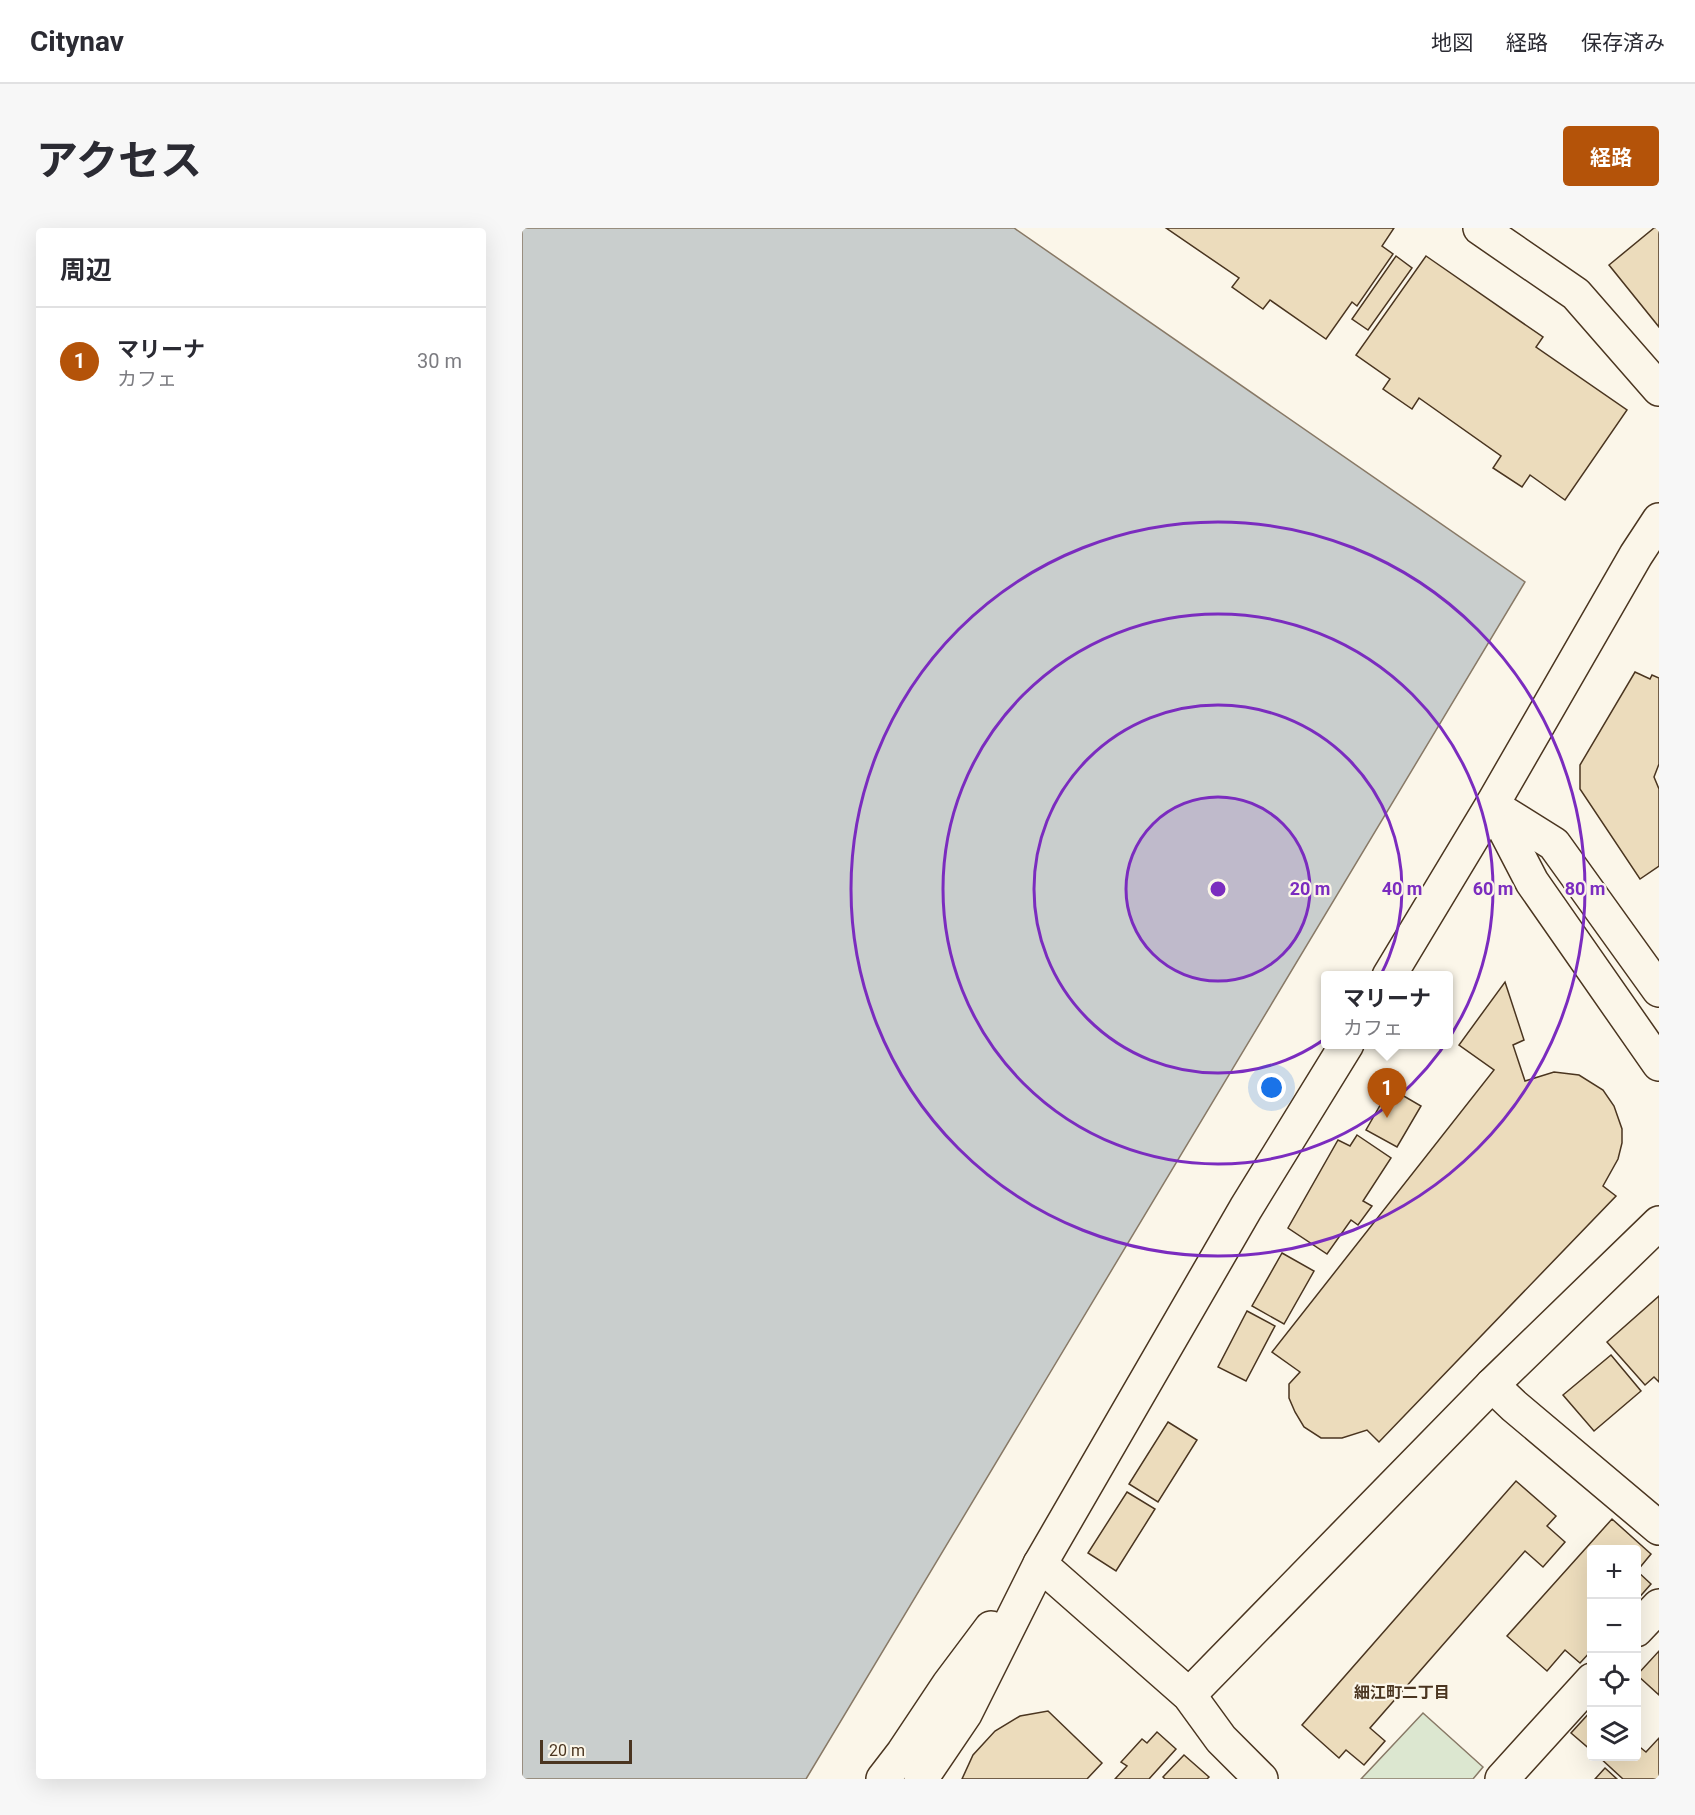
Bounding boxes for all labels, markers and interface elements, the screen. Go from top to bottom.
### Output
text: Citynav [30,25,124,58]
text: 地図 [1431,31,1473,55]
text: 経路 [1506,31,1548,55]
text: 保存済み [1581,31,1665,55]
button: 経路 [1563,126,1659,186]
text: アクセス [36,136,202,185]
text: 周辺 [60,255,112,285]
text: マリーナ [117,337,205,362]
text: 1 [74,349,85,373]
text: 30 m [417,349,462,373]
text: カフェ [117,367,177,391]
text: 20 m [1290,878,1330,899]
text: 40 m [1382,878,1422,899]
text: 60 m [1473,878,1513,899]
text: 80 m [1565,878,1605,899]
centre of rings [1208,879,1228,899]
popup [1321,971,1453,1049]
text: マリーナ [1343,986,1431,1011]
text: カフェ [1343,1016,1403,1040]
pin: 1 [1368,1068,1406,1118]
your location [1257,1073,1286,1102]
map controls [1587,1545,1641,1761]
button: + [1587,1545,1641,1599]
button: − [1587,1599,1641,1653]
button: locate [1587,1653,1641,1707]
district label: 細江町二丁目 [1354,1683,1450,1702]
button: layers [1587,1707,1641,1761]
scale bar [540,1737,632,1764]
text: 20 m [549,1741,585,1760]

